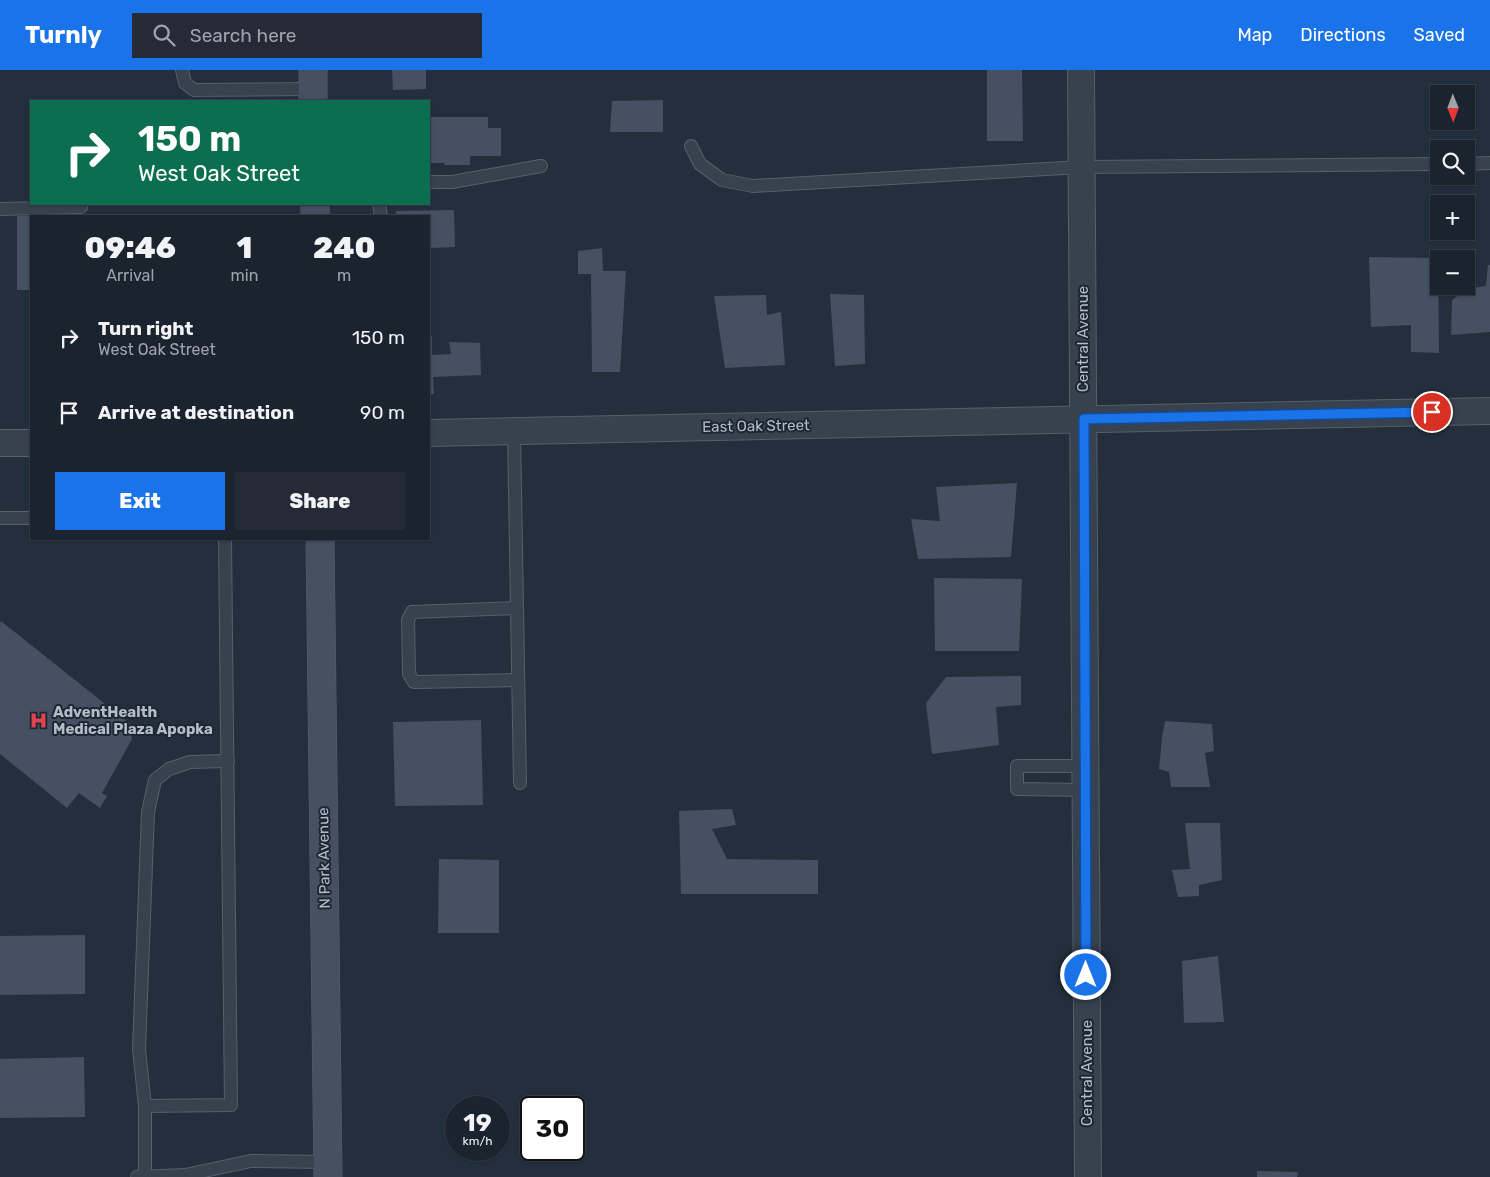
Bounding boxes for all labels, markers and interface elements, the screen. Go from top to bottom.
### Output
search box [132,13,482,58]
text: Turnly [25,21,102,49]
icon: search [150,21,178,49]
text: Search here [190,24,296,47]
text: Map [1237,24,1272,46]
text: Directions [1300,24,1386,46]
text: Saved [1414,24,1465,46]
north arrow [1430,85,1475,130]
map controls [1430,85,1475,295]
text: 150 m [138,118,241,160]
icon: right [55,120,120,185]
button: search [1430,140,1475,185]
text: West Oak Street [138,160,300,187]
button: + [1430,195,1475,240]
text: 09:46 [85,230,176,266]
text: 1 [237,230,252,266]
text: 240 [313,230,375,266]
button: − [1430,250,1475,295]
text: Arrival [106,266,154,285]
text: min [231,266,258,285]
text: m [337,266,351,285]
street label: Central Avenue [1074,286,1092,392]
text: Turn right [98,317,193,340]
icon: right [55,324,83,352]
text: 150 m [352,326,405,349]
text: West Oak Street [98,340,216,359]
pin [1411,391,1453,433]
icon: arrive [1418,398,1446,426]
icon: arrive [55,399,83,427]
text: Arrive at destination [98,401,294,424]
text: 90 m [360,401,405,424]
street label: East Oak Street [702,416,810,436]
button: Exit [55,472,225,530]
button: Share [235,472,405,530]
place label: AdventHealth Medical Plaza Apopka [53,703,213,738]
hospital icon: AdventHealth Medical Plaza Apopka [29,711,49,731]
street label: N Park Avenue [314,807,334,909]
position arrow [1059,948,1111,1000]
street label: Central Avenue [1078,1020,1096,1126]
speed limit sign: 30 [520,1096,585,1161]
text: 19 [463,1108,492,1137]
text: km/h [463,1134,492,1148]

